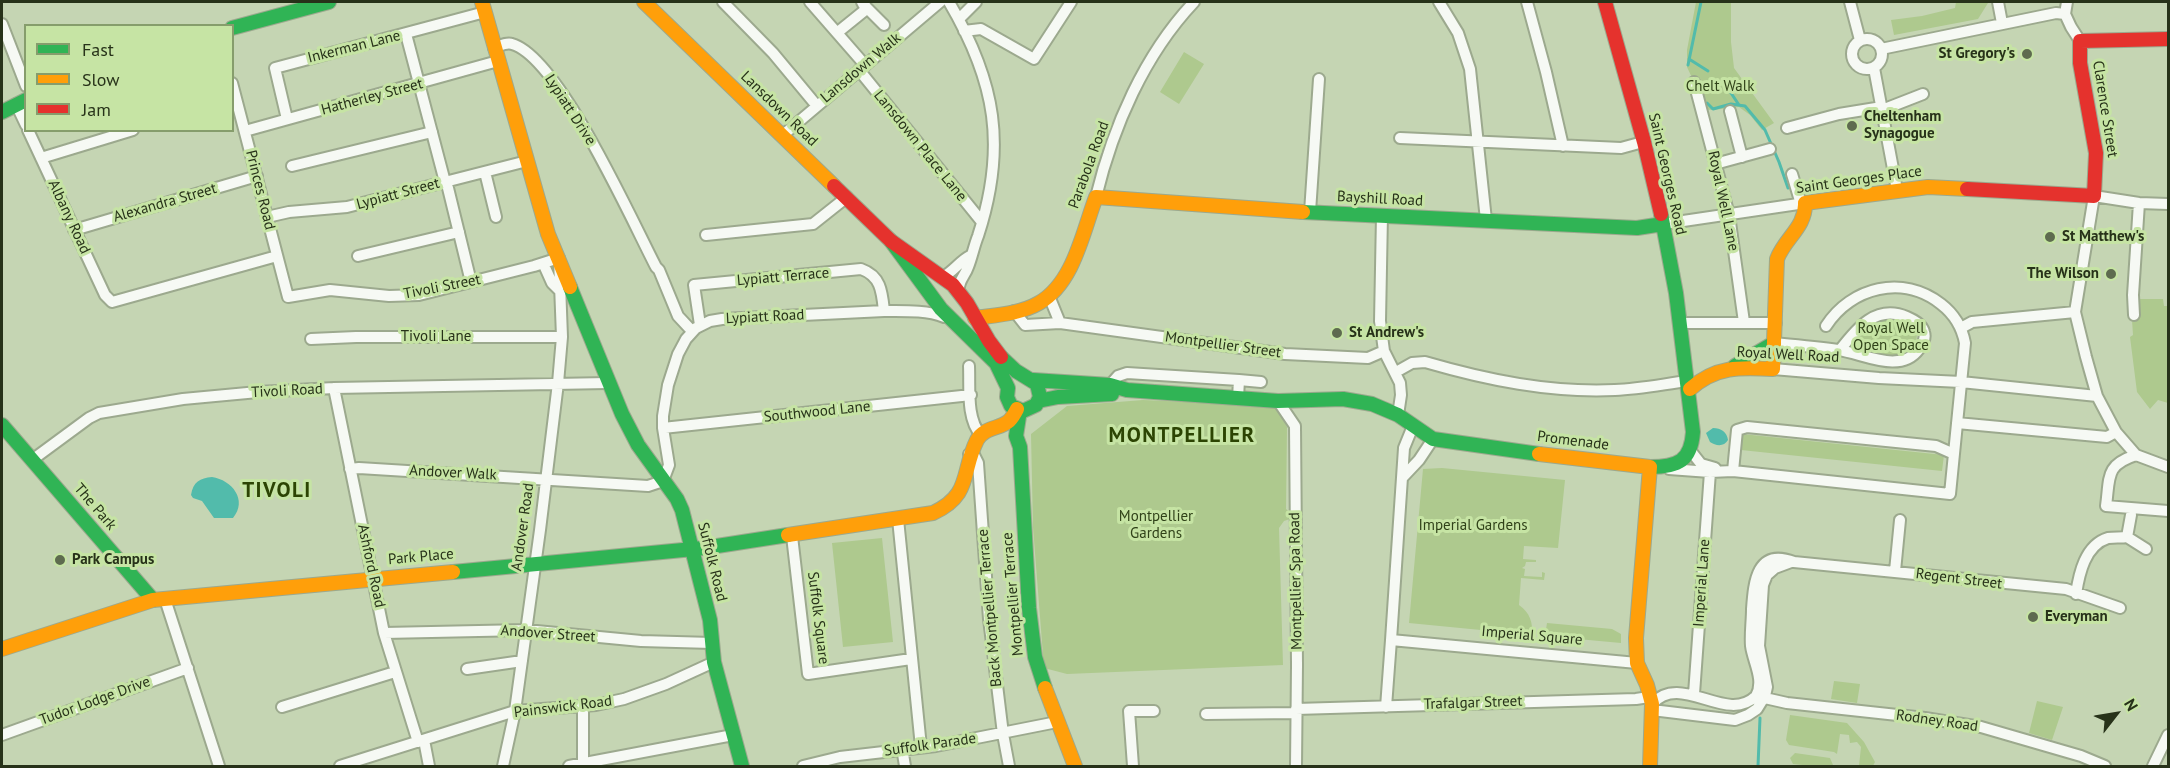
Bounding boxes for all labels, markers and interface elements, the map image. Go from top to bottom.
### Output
legend [24,24,234,132]
street label: Inkerman Lane [306,27,402,67]
street label: Lansdown Walk [817,29,905,107]
text: Fast [82,38,114,61]
place label: St Gregory's [1939,45,2015,63]
marker: St Gregory's [2020,47,2034,61]
street label: Clarence Street [2088,59,2122,159]
text: Slow [82,68,120,91]
street label: Lansdown Road [737,68,821,150]
street label: Lypiatt Drive [540,71,600,149]
street label: Hatherley Street [319,75,425,119]
park label: Chelt Walk [1686,78,1754,96]
street label: Lansdown Place Lane [870,87,970,205]
text: Jam [82,98,111,121]
place label: Cheltenham Synagogue [1864,108,1941,143]
street label: Saint Georges Road [1644,111,1690,237]
street label: Parabola Road [1065,119,1113,211]
marker: Cheltenham Synagogue [1845,119,1859,133]
street label: Princes Road [241,148,279,232]
street label: Royal Well Lane [1704,149,1742,253]
street label: Saint Georges Place [1795,162,1923,198]
street label: Lypiatt Street [354,174,442,214]
street label: Albany Road [44,177,94,257]
street label: Alexandra Street [111,180,219,226]
street label: Bayshill Road [1336,188,1424,210]
place label: St Matthew's [2062,228,2144,246]
marker: St Matthew's [2043,230,2057,244]
street label: Lypiatt Terrace [736,264,830,290]
place label: The Wilson [2027,265,2099,283]
marker: The Wilson [2104,267,2118,281]
street label: Tivoli Street [402,271,482,303]
street label: Lypiatt Road [725,306,805,328]
park label: Royal Well Open Space [1853,320,1929,355]
place label: St Andrew's [1349,324,1424,342]
marker: St Andrew's [1330,326,1344,340]
street label: Tivoli Lane [401,328,471,346]
street label: Montpellier Street [1164,328,1282,362]
street label: Royal Well Road [1736,343,1840,367]
street label: Tivoli Road [251,380,323,402]
street label: Southwood Lane [763,397,871,427]
district label: MONTPELLIER [1108,423,1256,449]
street label: Promenade [1536,428,1610,454]
street label: Andover Walk [409,462,497,484]
district label: TIVOLI [242,478,312,504]
street label: The Park [70,480,120,534]
street label: Andover Road [508,482,538,572]
park label: Montpellier Gardens [1119,508,1193,543]
street label: Montpellier Spa Road [1286,512,1306,650]
park label: Imperial Gardens [1418,517,1528,535]
street label: Suffolk Road [693,521,731,603]
street label: Ashford Road [353,523,389,609]
street label: Back Montpellier Terrace [974,528,1006,688]
street label: Montpellier Terrace [999,531,1027,657]
street label: Imperial Lane [1690,539,1714,627]
street label: Park Place [387,545,455,569]
place label: Park Campus [72,551,154,569]
marker: Park Campus [53,553,67,567]
street label: Regent Street [1915,565,2003,593]
street label: Suffolk Square [803,571,833,665]
place label: Everyman [2045,608,2108,626]
marker: Everyman [2026,610,2040,624]
street label: Andover Street [500,622,596,646]
street label: Imperial Square [1481,623,1583,649]
street label: Tudor Lodge Drive [37,673,153,729]
north arrow [2086,684,2146,744]
street label: Painswick Road [513,692,613,722]
street label: Trafalgar Street [1423,692,1523,714]
text: N [2120,695,2143,714]
street label: Rodney Road [1895,706,1979,736]
street label: Suffolk Parade [883,730,977,760]

